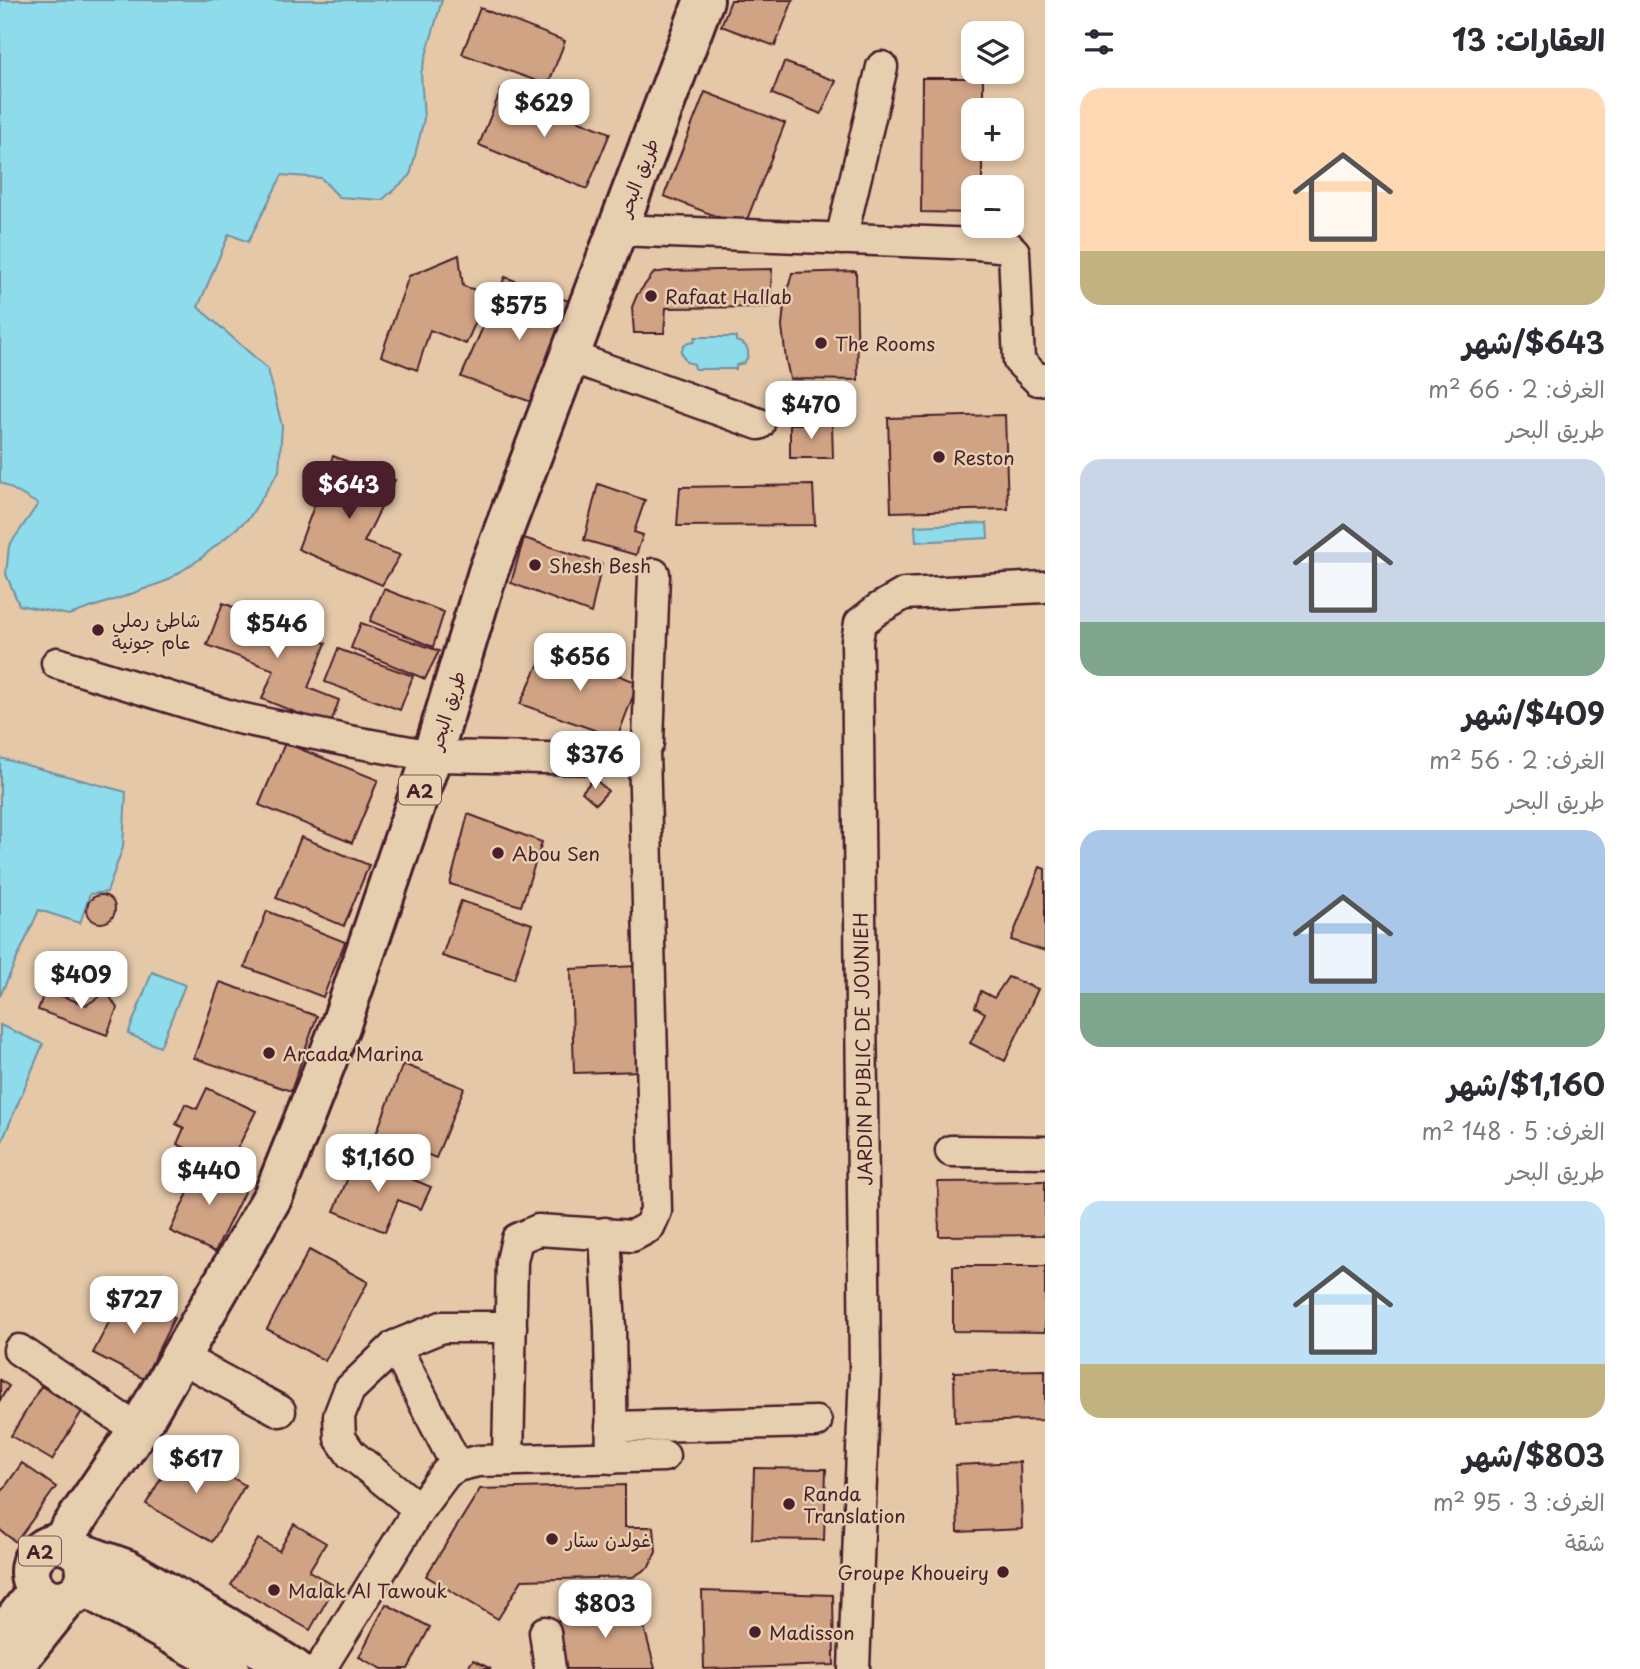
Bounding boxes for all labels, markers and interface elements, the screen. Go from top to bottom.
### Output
text: العقارات: 13 [1452,16,1605,61]
map controls [961,21,1024,238]
button: layers [961,21,1024,84]
icon: filters [1080,23,1118,61]
pin: $629 [503,80,585,139]
text: $629 [514,84,574,119]
button: + [961,98,1024,161]
street label: طريق البحر [609,134,665,222]
icon: home [1280,134,1406,260]
button: − [961,175,1024,238]
pin: $575 [478,282,560,342]
place label: Rafaat Hallab [665,282,792,310]
text: $575 [490,287,548,322]
marker: Rafaat Hallab [643,288,659,304]
text: $643/شهر [1463,319,1605,364]
place label: The Rooms [835,329,935,357]
marker: The Rooms [813,335,829,351]
text: الغرف: 2 · 66 m² [1428,371,1605,406]
pin: $470 [770,382,852,441]
text: $470 [781,386,841,421]
text: طريق البحر [1506,411,1605,446]
place label: Reston [953,443,1015,471]
marker: Reston [931,449,947,465]
pin: $643 [308,462,390,521]
text: $643 [318,466,380,501]
icon: home [1280,505,1406,631]
place label: Shesh Besh [549,551,651,579]
marker: Shesh Besh [527,557,543,573]
pin: $546 [236,600,318,660]
place label: شاطئ رملي عام جونية [112,605,200,657]
text: $546 [246,605,308,640]
marker: شاطئ رملي عام جونية [90,622,106,638]
pin: $656 [539,634,621,693]
text: $656 [550,638,610,673]
street label: طريق البحر [420,667,471,755]
text: $409/شهر [1463,690,1605,735]
pin: $376 [554,732,636,791]
text: $376 [566,736,624,771]
text: الغرف: 2 · 56 m² [1429,742,1605,777]
road number: A2 [399,776,441,804]
text: طريق البحر [1506,782,1605,817]
place label: Abou Sen [512,839,600,867]
marker: Abou Sen [490,845,506,861]
icon: home [1280,876,1406,1002]
street label: JARDIN PUBLIC DE JOUNIEH [846,912,878,1186]
pin: $409 [40,951,122,1011]
text: $409 [50,956,112,991]
place label: Arcada Marina [283,1039,424,1067]
marker: Arcada Marina [261,1045,277,1061]
text: $1,160/شهر [1448,1061,1605,1106]
text: الغرف: 5 · 148 m² [1422,1113,1605,1148]
pin: $1,160 [321,1134,435,1194]
text: $1,160 [342,1139,414,1174]
pin: $440 [168,1148,250,1207]
text: $440 [177,1152,241,1187]
text: طريق البحر [1506,1153,1605,1188]
icon: home [1280,1247,1406,1373]
pin: $727 [93,1276,175,1336]
text: $727 [106,1281,162,1316]
text: $803/شهر [1463,1432,1605,1477]
pin: $617 [155,1436,237,1495]
text: $617 [169,1440,223,1475]
place label: Randa Translation [803,1479,906,1529]
text: الغرف: 3 · 95 m² [1433,1484,1605,1519]
marker: Randa Translation [781,1496,797,1512]
text: شقة [1565,1524,1605,1559]
place label: غولدن ستار [564,1525,651,1553]
marker: غولدن ستار [544,1531,560,1547]
road number: A2 [19,1536,61,1566]
place label: Groupe Khoueiry [837,1558,989,1586]
marker: Groupe Khoueiry [995,1564,1011,1580]
place label: Malak Al Tawouk [288,1576,448,1604]
pin: $803 [564,1580,646,1640]
marker: Malak Al Tawouk [266,1582,282,1598]
text: $803 [575,1585,636,1620]
place label: Madisson [769,1618,855,1646]
marker: Madisson [747,1624,763,1640]

